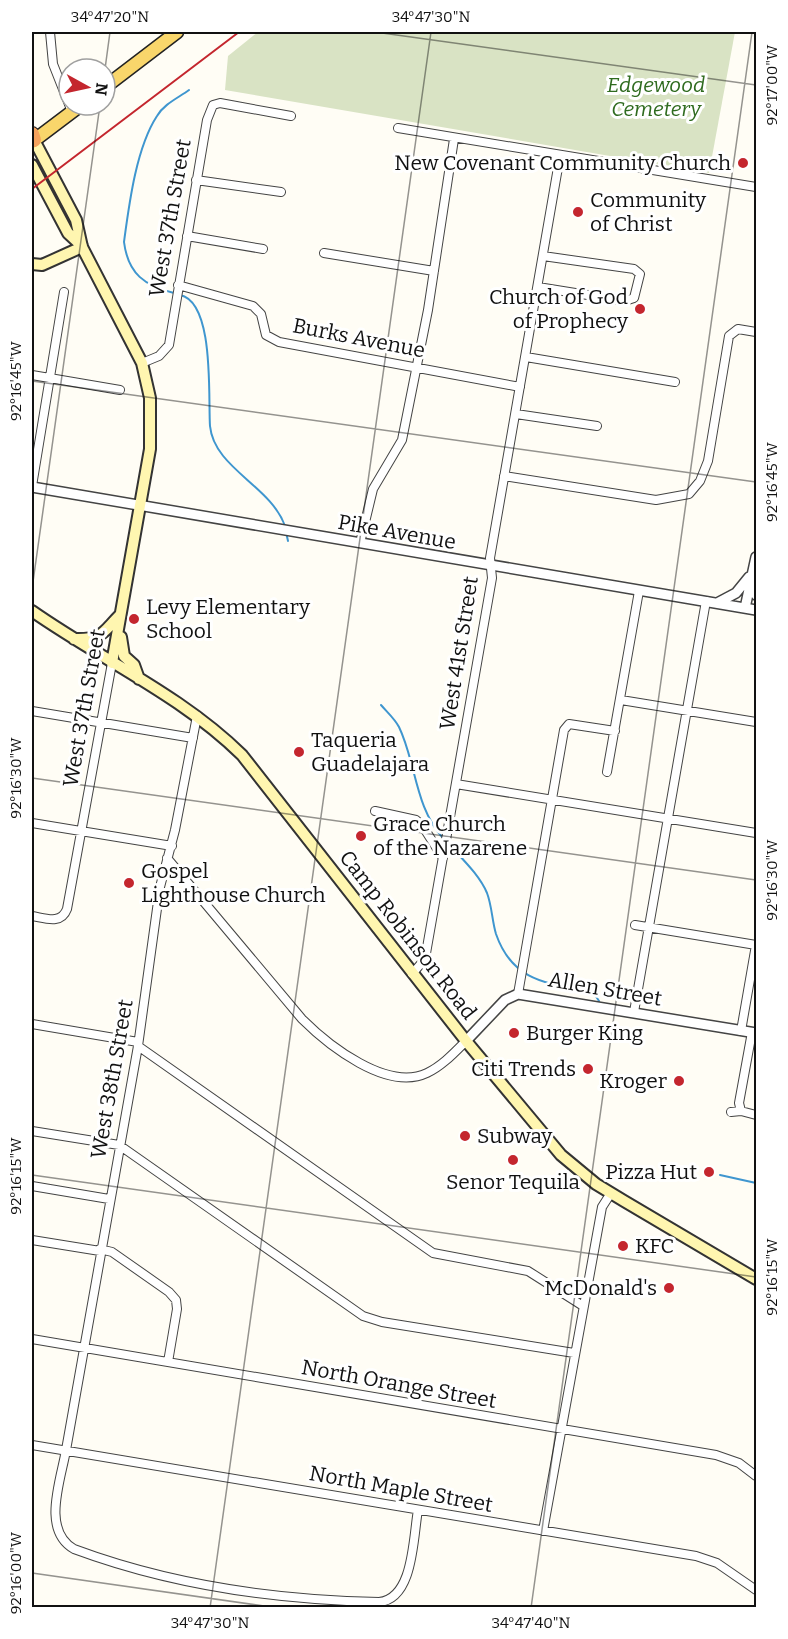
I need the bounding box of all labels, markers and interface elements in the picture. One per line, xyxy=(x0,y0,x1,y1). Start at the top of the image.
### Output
text: 34°47'20"N xyxy=(71,8,149,26)
text: 34°47'30"N xyxy=(392,8,470,26)
text: 92°17'00"W xyxy=(763,44,781,125)
north arrow xyxy=(57,57,117,117)
park label: Edgewood Cemetery xyxy=(607,72,705,122)
text: N xyxy=(91,82,112,96)
street label: West 37th Street xyxy=(143,137,197,299)
place label: New Covenant Community Church xyxy=(394,150,731,176)
marker: New Covenant Community Church xyxy=(736,156,750,170)
place label: Community of Christ xyxy=(590,187,707,237)
marker: Community of Christ xyxy=(571,205,585,219)
place label: Church of God of Prophecy xyxy=(489,284,629,334)
marker: Church of God of Prophecy xyxy=(633,302,647,316)
street label: Burks Avenue xyxy=(291,312,427,364)
text: 92°16'45"W xyxy=(7,340,25,421)
text: 92°16'45"W xyxy=(763,441,781,522)
street label: Pike Avenue xyxy=(336,509,458,555)
street label: West 41st Street xyxy=(434,574,484,732)
place label: Levy Elementary School xyxy=(146,594,311,644)
marker: Levy Elementary School xyxy=(127,612,141,626)
street label: West 37th Street xyxy=(57,627,111,789)
place label: Taqueria Guadelajara xyxy=(311,727,430,777)
text: 92°16'30"W xyxy=(7,737,25,819)
marker: Taqueria Guadelajara xyxy=(292,745,306,759)
place label: Grace Church of the Nazarene xyxy=(373,811,527,861)
marker: Grace Church of the Nazarene xyxy=(354,829,368,843)
text: 92°16'30"W xyxy=(763,839,781,921)
street label: Camp Robinson Road xyxy=(334,845,482,1025)
place label: Gospel Lighthouse Church xyxy=(141,858,326,908)
marker: Gospel Lighthouse Church xyxy=(122,876,136,890)
street label: Allen Street xyxy=(546,966,664,1012)
street label: West 38th Street xyxy=(85,997,139,1161)
place label: Burger King xyxy=(526,1020,644,1046)
marker: Burger King xyxy=(507,1026,521,1040)
place label: Citi Trends xyxy=(471,1056,576,1082)
marker: Citi Trends xyxy=(581,1062,595,1076)
place label: Kroger xyxy=(599,1068,667,1094)
marker: Kroger xyxy=(672,1074,686,1088)
place label: Subway xyxy=(477,1123,553,1149)
marker: Subway xyxy=(458,1129,472,1143)
text: 92°16'15"W xyxy=(7,1137,25,1215)
marker: Senor Tequila xyxy=(506,1153,520,1167)
place label: Pizza Hut xyxy=(605,1159,697,1185)
marker: Pizza Hut xyxy=(702,1165,716,1179)
place label: Senor Tequila xyxy=(446,1169,581,1195)
place label: KFC xyxy=(635,1233,674,1259)
text: 92°16'15"W xyxy=(763,1238,781,1316)
marker: KFC xyxy=(616,1239,630,1253)
place label: McDonald's xyxy=(544,1275,657,1301)
marker: McDonald's xyxy=(662,1281,676,1295)
street label: North Orange Street xyxy=(300,1354,499,1414)
street label: North Maple Street xyxy=(307,1460,495,1518)
text: 92°16'00"W xyxy=(7,1531,25,1614)
text: 34°47'30"N xyxy=(171,1614,249,1632)
text: 34°47'40"N xyxy=(492,1614,571,1632)

